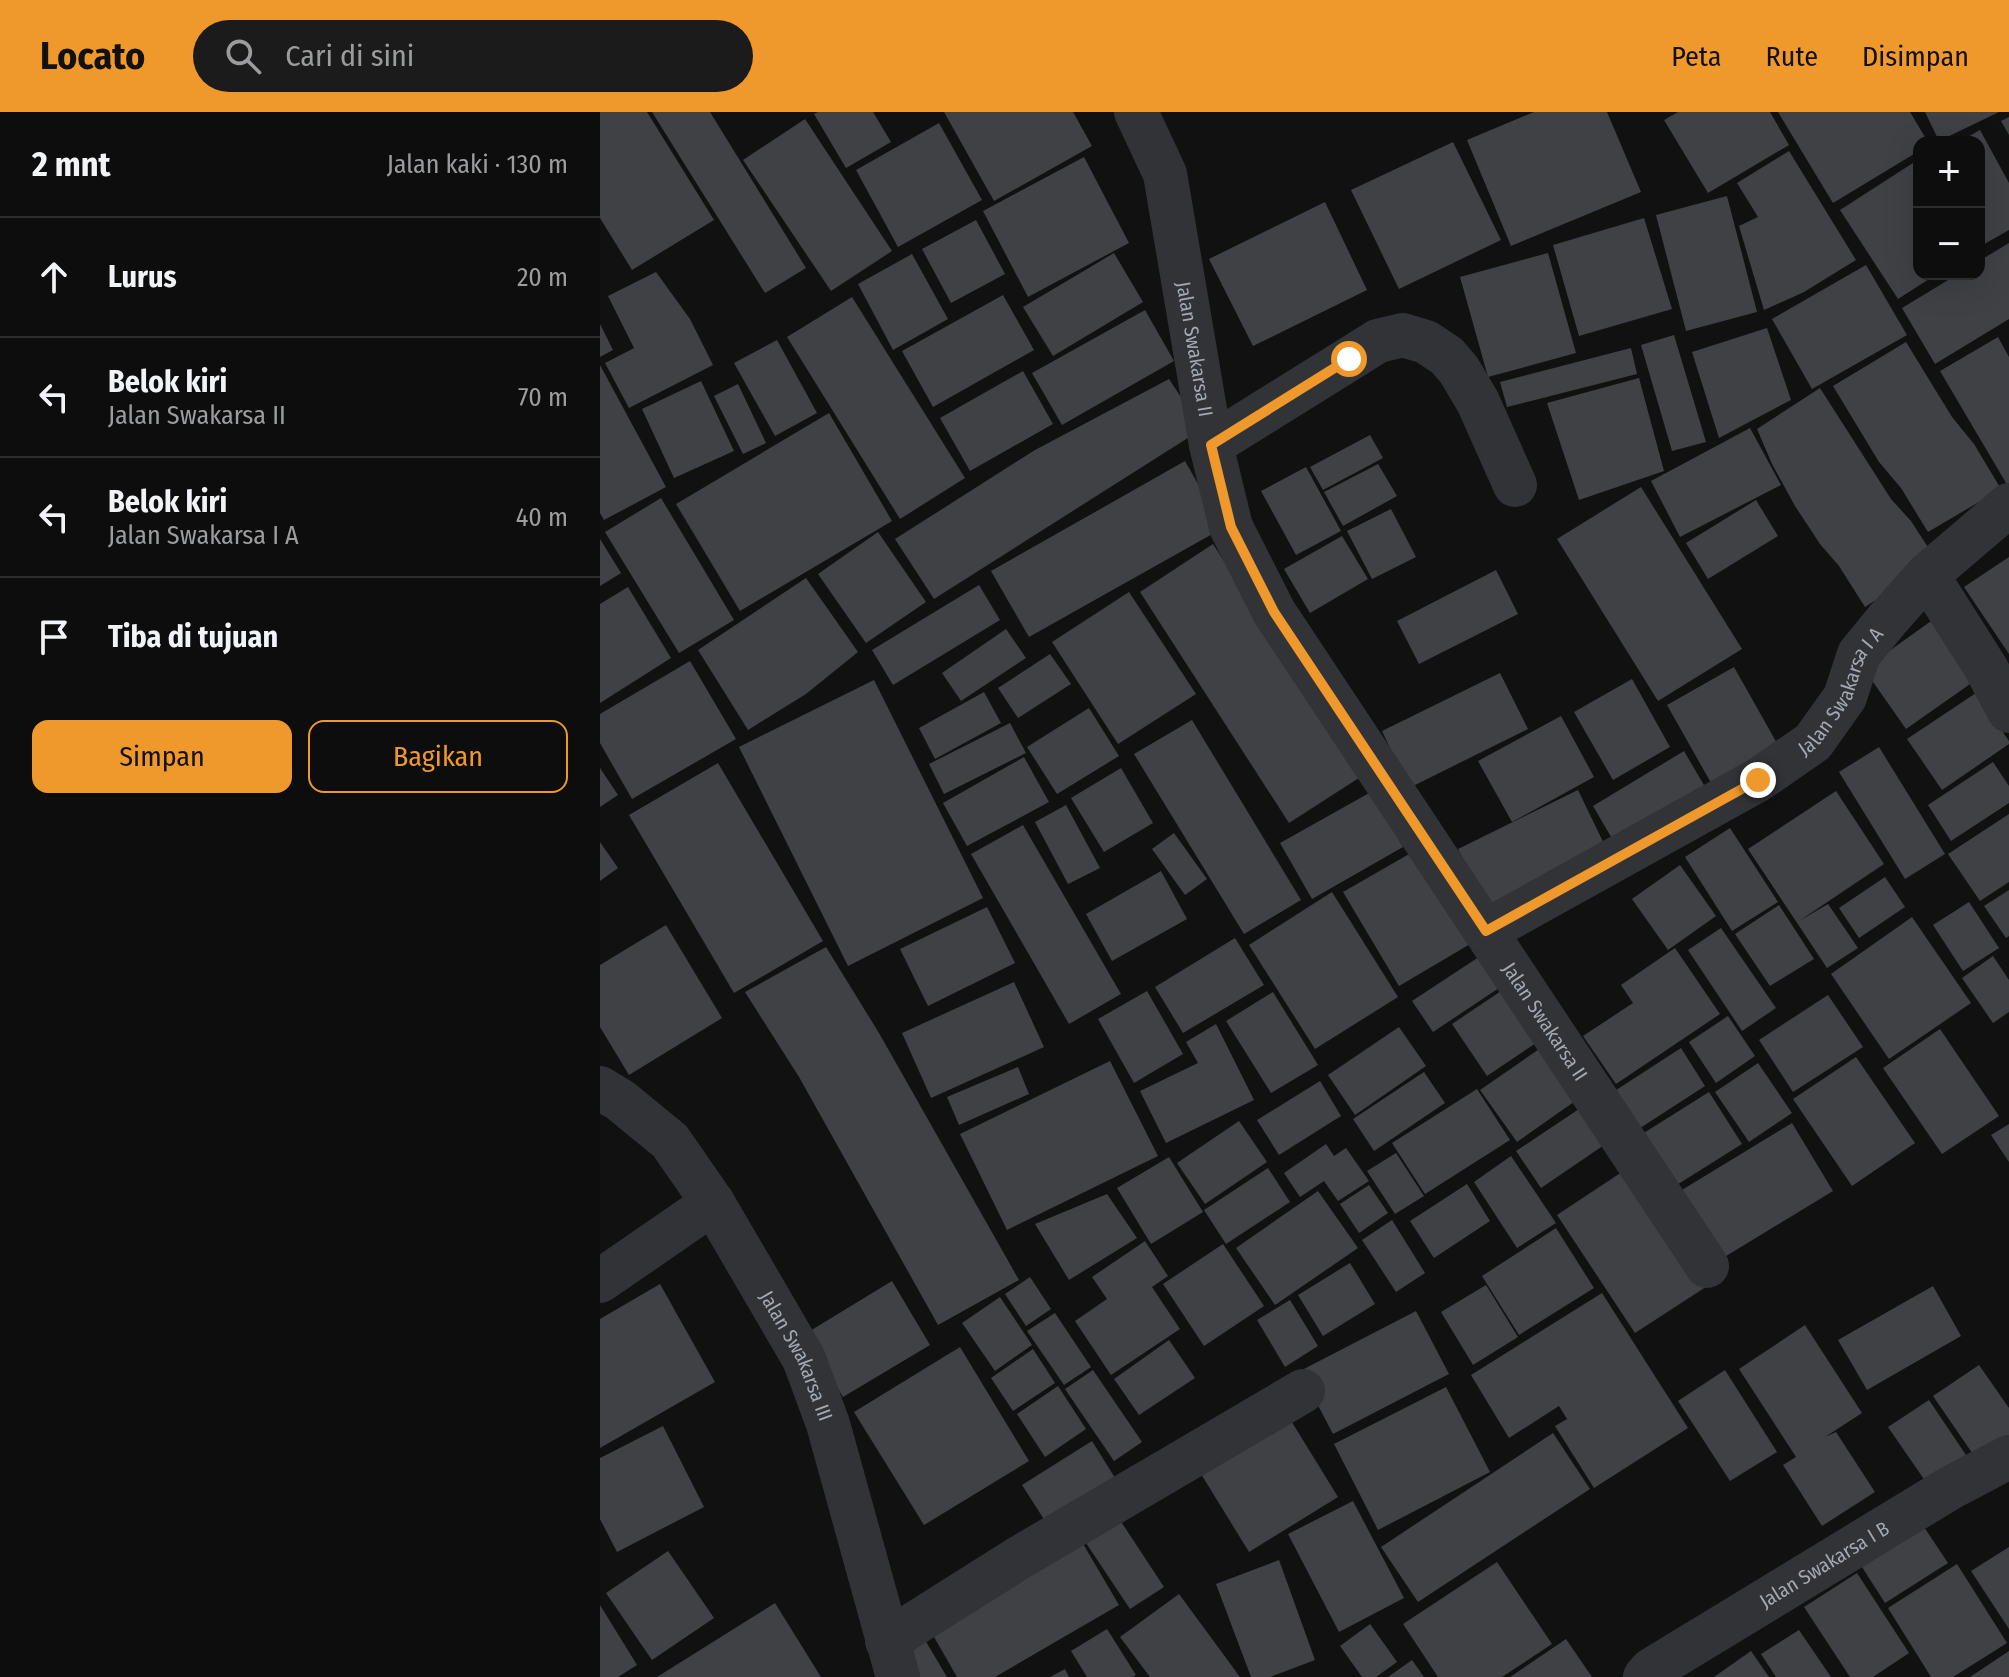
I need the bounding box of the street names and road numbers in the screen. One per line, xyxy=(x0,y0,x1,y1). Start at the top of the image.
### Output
street label: Jalan Swakarsa II xyxy=(1171,280,1218,419)
street label: Jalan Swakarsa I A xyxy=(1794,622,1888,761)
street label: Jalan Swakarsa II xyxy=(1497,958,1593,1085)
street label: Jalan Swakarsa III xyxy=(755,1286,838,1424)
street label: Jalan Swakarsa I B xyxy=(1755,1516,1893,1613)

